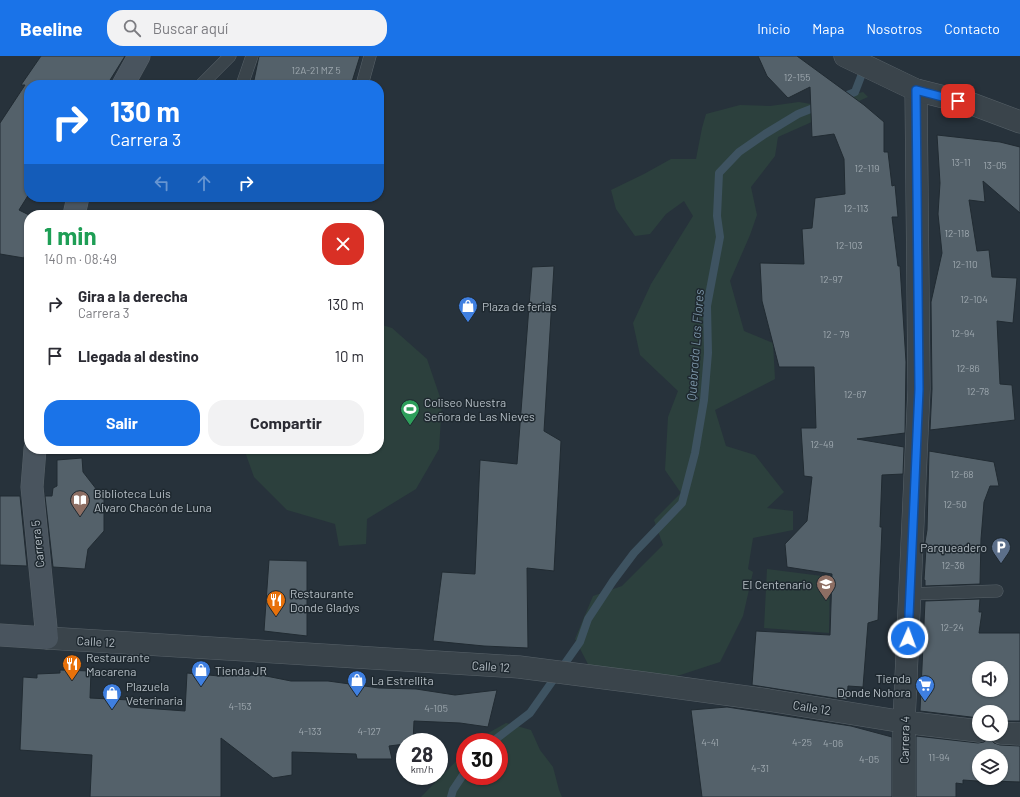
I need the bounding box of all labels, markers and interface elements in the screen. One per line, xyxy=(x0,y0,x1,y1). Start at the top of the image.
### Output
search box xyxy=(107,10,387,46)
text: Beeline xyxy=(20,17,83,40)
icon: search xyxy=(121,17,143,39)
text: Buscar aquí xyxy=(153,19,228,37)
text: Inicio xyxy=(757,20,790,37)
text: Mapa xyxy=(812,20,844,37)
text: Nosotros xyxy=(866,20,922,37)
text: Contacto xyxy=(944,20,1000,37)
house number: 12A-21 MZ 5 xyxy=(291,64,341,76)
house number: 12-155 xyxy=(784,71,810,83)
pin xyxy=(941,84,975,118)
icon: arrive xyxy=(947,90,969,112)
text: 130 m xyxy=(110,94,180,128)
icon: right xyxy=(44,96,96,148)
text: Carrera 3 xyxy=(110,128,181,150)
house number: 13-11 xyxy=(951,156,971,168)
house number: 13-05 xyxy=(983,159,1007,171)
house number: 12-119 xyxy=(854,162,880,174)
icon: left xyxy=(151,172,173,194)
icon: ahead xyxy=(193,172,215,194)
icon: right xyxy=(235,172,257,194)
house number: 12-113 xyxy=(844,202,868,214)
text: 1 min xyxy=(44,221,97,250)
button: close xyxy=(322,223,364,265)
house number: 12-118 xyxy=(944,227,970,239)
house number: 12-103 xyxy=(835,239,863,251)
text: 140 m · 08:49 xyxy=(44,251,117,267)
house number: 12-110 xyxy=(952,258,978,270)
house number: 12-97 xyxy=(820,273,843,285)
text: Gira a la derecha xyxy=(78,287,188,305)
water label: Quebrada Las Flores xyxy=(683,289,707,401)
icon: right xyxy=(44,293,66,315)
house number: 12-104 xyxy=(960,293,988,305)
text: 130 m xyxy=(327,295,364,313)
shop icon: Plaza de ferias xyxy=(457,295,479,323)
place label: Plaza de ferias xyxy=(482,299,557,313)
text: Carrera 3 xyxy=(78,305,129,321)
house number: 12-94 xyxy=(951,327,975,339)
house number: 12 - 79 xyxy=(823,328,849,340)
icon: arrive xyxy=(44,345,66,367)
text: Llegada al destino xyxy=(78,347,199,365)
text: 10 m xyxy=(335,347,364,365)
house number: 12-86 xyxy=(956,362,980,374)
house number: 12-78 xyxy=(967,385,989,397)
house number: 12-67 xyxy=(844,388,867,400)
place label: Coliseo Nuestra Señora de Las Nieves xyxy=(424,395,535,423)
sports icon: Coliseo Nuestra Señora de Las Nieves xyxy=(399,398,421,426)
button: Salir xyxy=(44,400,200,446)
button: Compartir xyxy=(208,400,364,446)
house number: 12-49 xyxy=(810,438,834,450)
house number: 12-68 xyxy=(950,468,974,480)
place label: Biblioteca Luis Alvaro Chacón de Luna xyxy=(94,486,212,514)
library icon: Biblioteca Luis Alvaro Chacón de Luna xyxy=(69,489,91,517)
house number: 12-50 xyxy=(943,498,967,510)
street label: Carrera 5 xyxy=(28,520,46,568)
parking icon: Parqueadero xyxy=(990,536,1012,564)
place label: Parqueadero xyxy=(920,540,987,554)
house number: 12-36 xyxy=(941,559,965,571)
school or university icon: El Centenario xyxy=(815,573,837,601)
place label: El Centenario xyxy=(742,577,812,591)
place label: Restaurante Donde Gladys xyxy=(290,586,360,614)
restaurant icon: Restaurante Donde Gladys xyxy=(265,589,287,617)
position arrow xyxy=(887,617,929,659)
house number: 12-24 xyxy=(940,621,964,633)
street label: Calle 12 xyxy=(77,633,115,649)
place label: Restaurante Macarena xyxy=(86,650,150,678)
restaurant icon: Restaurante Macarena xyxy=(61,653,83,681)
street label: Calle 12 xyxy=(471,658,511,674)
shop icon: Tienda JR xyxy=(190,659,212,687)
map controls xyxy=(972,661,1008,785)
button: sound xyxy=(972,661,1008,697)
place label: Tienda JR xyxy=(215,663,267,677)
shop icon: La Estrellita xyxy=(346,669,368,697)
place label: Tienda Donde Nohora xyxy=(837,671,911,699)
place label: La Estrellita xyxy=(371,673,434,687)
supermarket icon: Tienda Donde Nohora xyxy=(914,674,936,702)
place label: Plazuela Veterinaria xyxy=(126,679,183,707)
shop icon: Plazuela Veterinaria xyxy=(101,682,123,710)
street label: Calle 12 xyxy=(792,697,832,717)
house number: 4-153 xyxy=(228,700,252,712)
house number: 4-105 xyxy=(424,702,448,714)
button: search xyxy=(972,705,1008,741)
street label: Carrera 4 xyxy=(897,716,911,764)
house number: 4-133 xyxy=(298,725,322,737)
house number: 4-127 xyxy=(357,725,381,737)
speed limit sign: 30 xyxy=(456,733,508,785)
house number: 4-41 xyxy=(701,736,719,748)
house number: 4-25 xyxy=(792,736,812,748)
house number: 4-06 xyxy=(823,737,843,749)
text: 28 xyxy=(411,742,433,766)
button: layers xyxy=(972,749,1008,785)
house number: 11-94 xyxy=(928,751,950,763)
house number: 4-05 xyxy=(859,753,879,765)
house number: 4-31 xyxy=(751,762,769,774)
text: km/h xyxy=(411,763,433,775)

